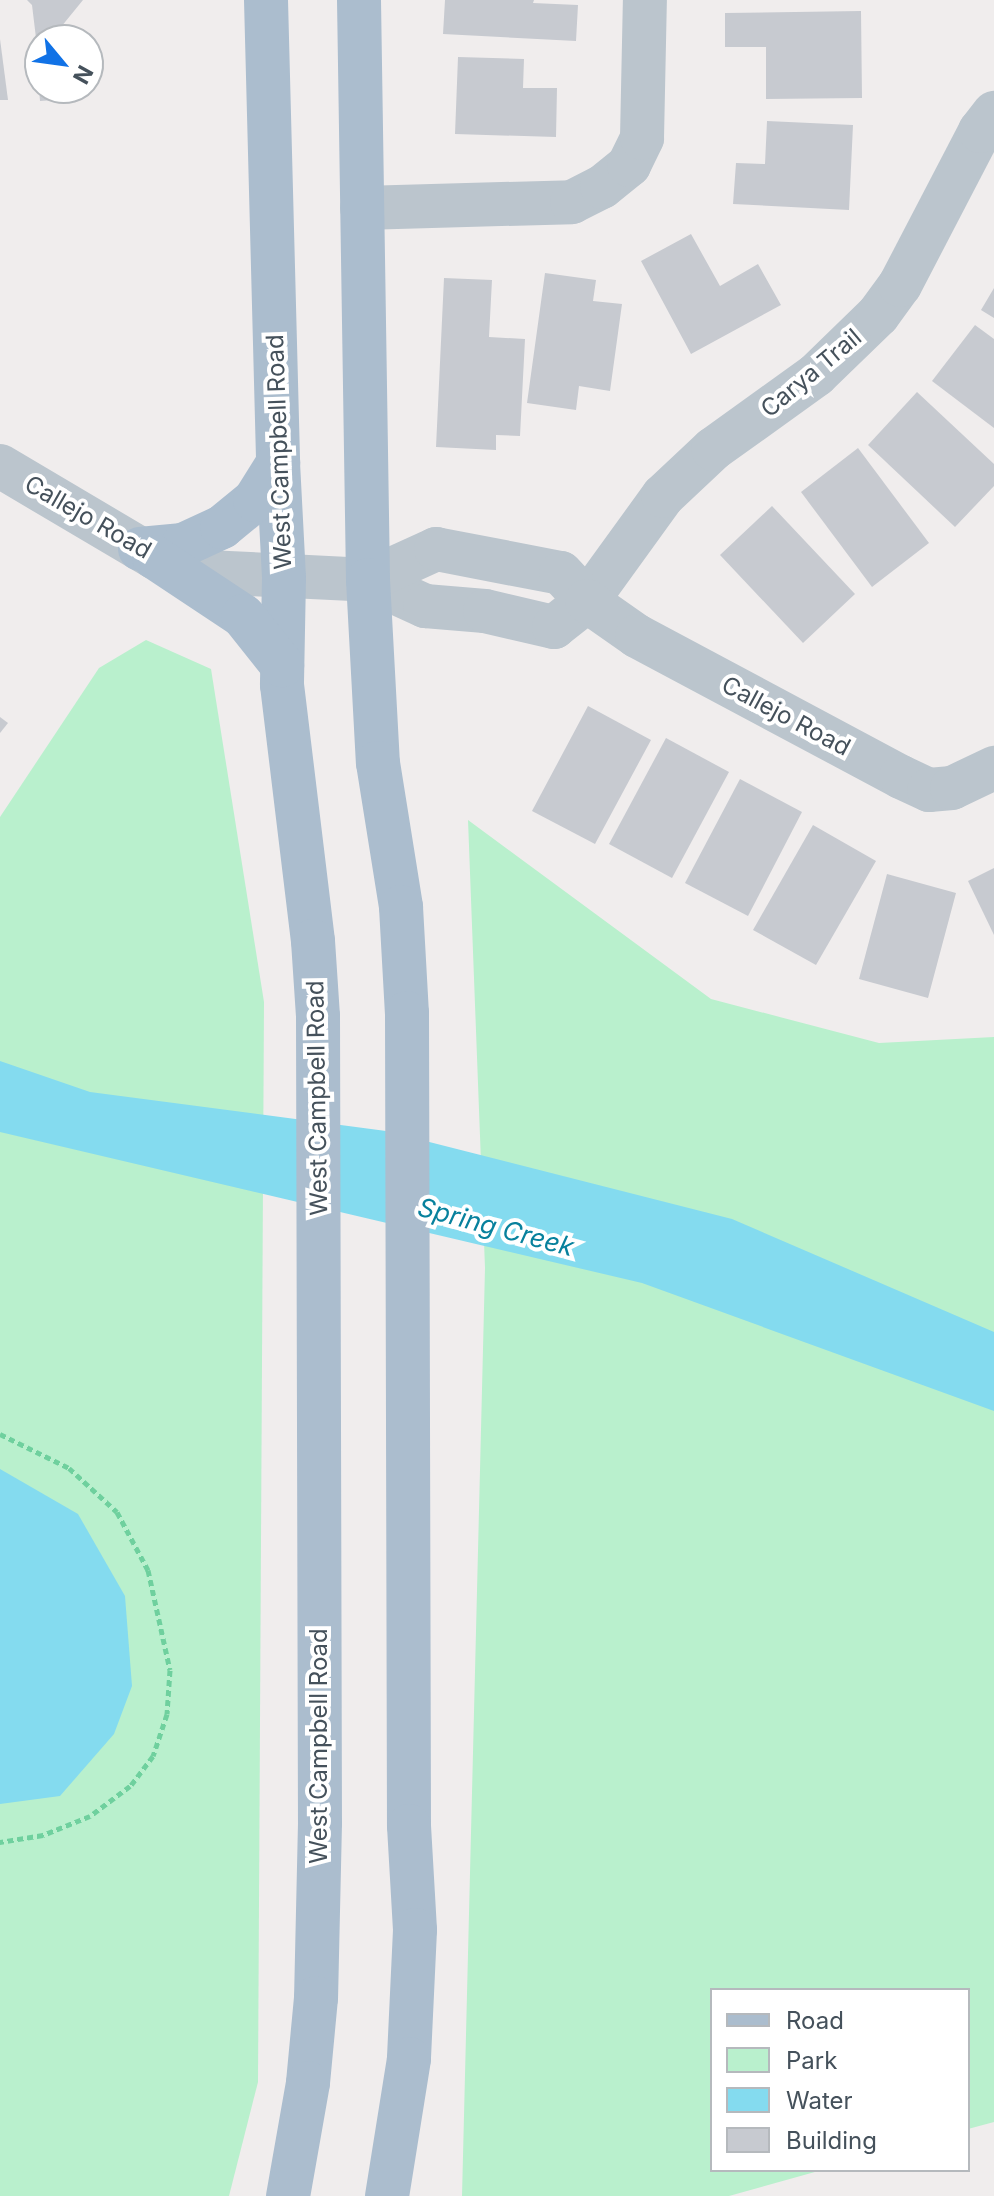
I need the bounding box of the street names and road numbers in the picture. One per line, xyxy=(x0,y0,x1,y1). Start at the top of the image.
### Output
street label: Carya Trail xyxy=(755,323,867,423)
street label: West Campbell Road xyxy=(261,334,297,570)
street label: Callejo Road xyxy=(20,469,156,565)
street label: Callejo Road xyxy=(717,670,855,762)
street label: West Campbell Road xyxy=(301,980,333,1216)
street label: West Campbell Road xyxy=(305,1628,333,1864)

